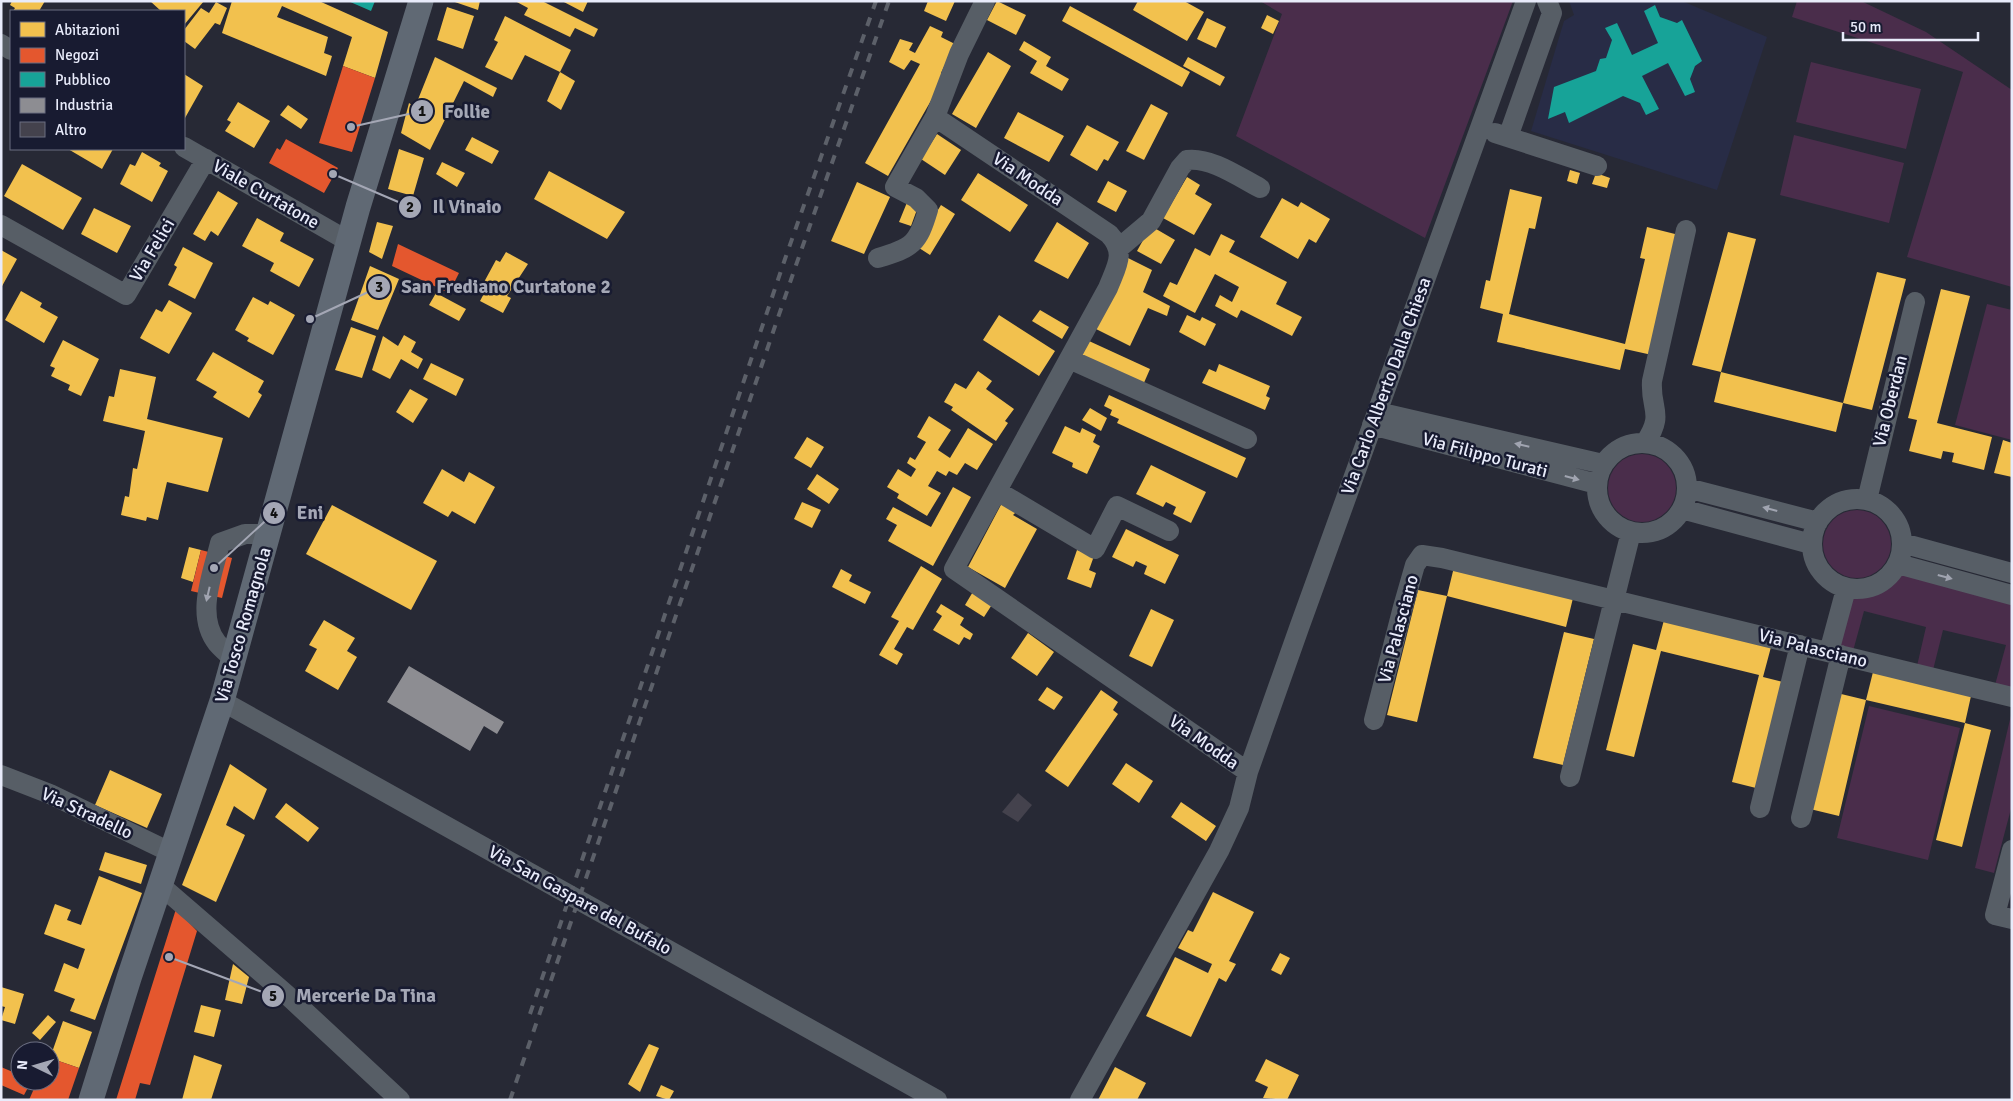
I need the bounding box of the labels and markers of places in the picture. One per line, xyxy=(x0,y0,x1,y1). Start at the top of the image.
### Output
callout: Follie xyxy=(409,94,500,128)
callout: Il Vinaio xyxy=(398,190,512,224)
callout: San Frediano Curtatone 2 xyxy=(366,270,621,304)
callout: Eni xyxy=(262,496,334,530)
callout: Mercerie Da Tina xyxy=(261,979,445,1013)

